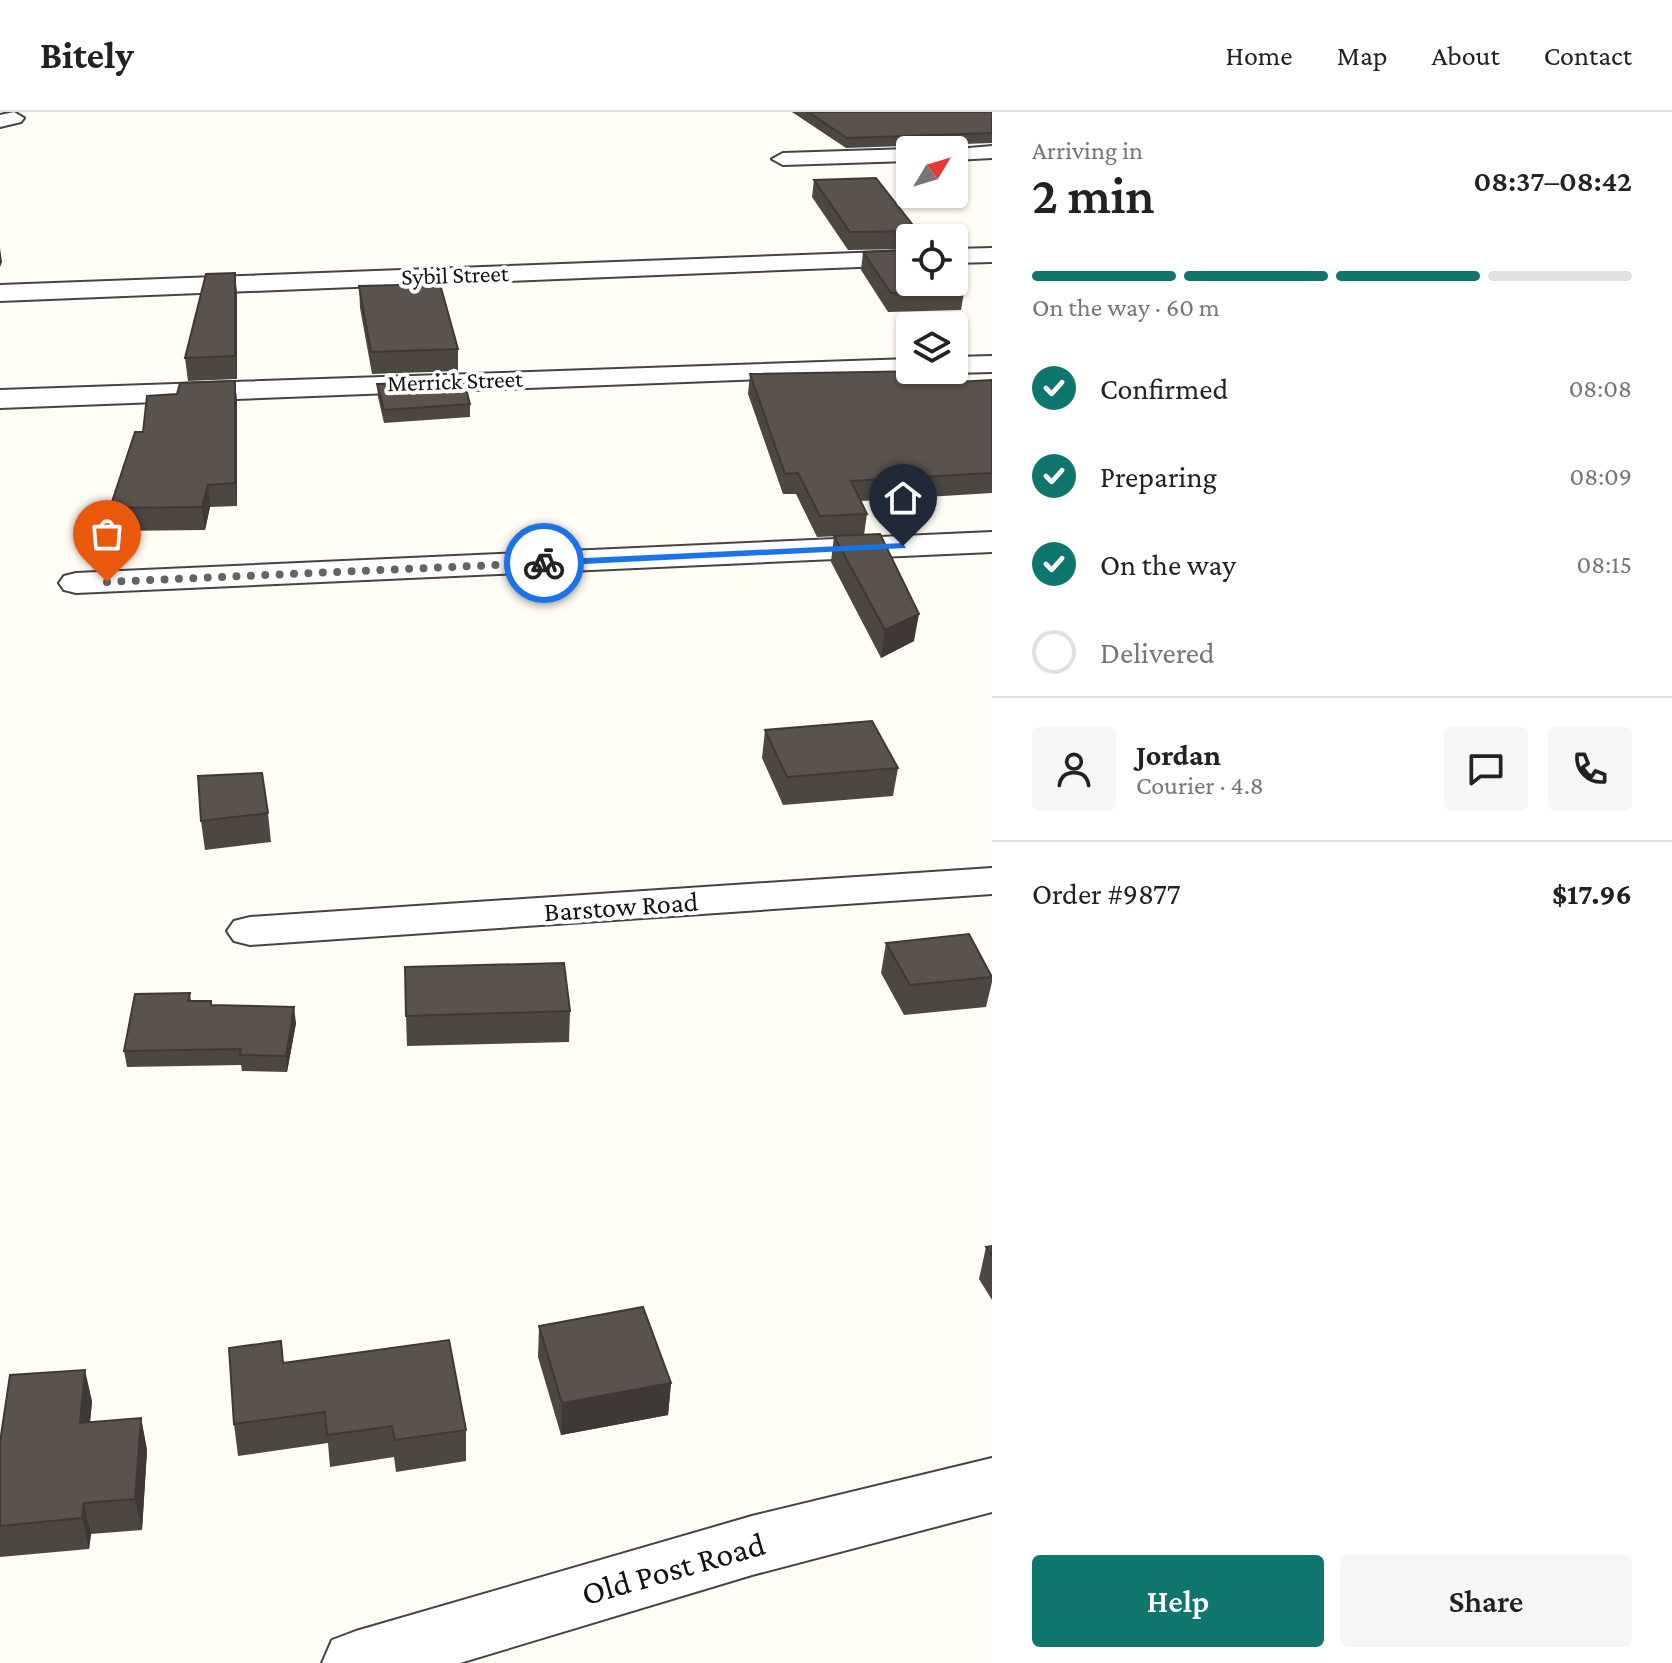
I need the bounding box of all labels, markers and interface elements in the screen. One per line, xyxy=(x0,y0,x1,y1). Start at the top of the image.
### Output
text: Bitely xyxy=(40,34,134,76)
text: Home xyxy=(1226,40,1293,71)
text: Map xyxy=(1337,40,1388,71)
text: About xyxy=(1432,40,1500,71)
text: Contact xyxy=(1544,40,1632,71)
north arrow xyxy=(896,136,968,208)
map controls xyxy=(896,136,968,384)
text: Arriving in xyxy=(1032,136,1143,165)
text: 08:37–08:42 xyxy=(1474,164,1632,197)
text: 2 min xyxy=(1032,166,1155,224)
button: locate xyxy=(896,224,968,296)
street label: Sybil Street xyxy=(401,259,510,290)
text: On the way · 60 m xyxy=(1032,293,1220,322)
button: layers xyxy=(896,312,968,384)
street label: Merrick Street xyxy=(387,365,524,396)
icon: check xyxy=(1032,366,1076,410)
text: Confirmed xyxy=(1100,372,1228,405)
text: 08:08 xyxy=(1569,374,1632,403)
icon: check xyxy=(1032,454,1076,498)
text: Preparing xyxy=(1100,460,1217,493)
text: 08:09 xyxy=(1569,462,1632,491)
pin xyxy=(869,464,937,546)
icon: home xyxy=(881,476,925,520)
pin xyxy=(73,500,141,582)
icon: bag xyxy=(85,512,129,556)
courier xyxy=(504,523,584,603)
icon: bike xyxy=(522,541,566,585)
icon: check xyxy=(1032,542,1076,586)
text: On the way xyxy=(1100,548,1236,581)
text: 08:15 xyxy=(1576,550,1632,579)
text: Delivered xyxy=(1100,636,1215,669)
button: person xyxy=(1032,727,1116,811)
button: chat xyxy=(1444,727,1528,811)
button: phone xyxy=(1548,727,1632,811)
text: Jordan xyxy=(1136,738,1221,771)
text: Courier · 4.8 xyxy=(1136,771,1264,800)
text: Order #9877 xyxy=(1032,877,1181,910)
text: $17.96 xyxy=(1552,877,1632,910)
street label: Barstow Road xyxy=(543,886,699,927)
street label: Old Post Road xyxy=(577,1525,769,1612)
button: Help xyxy=(1032,1555,1324,1647)
button: Share xyxy=(1340,1555,1632,1647)

